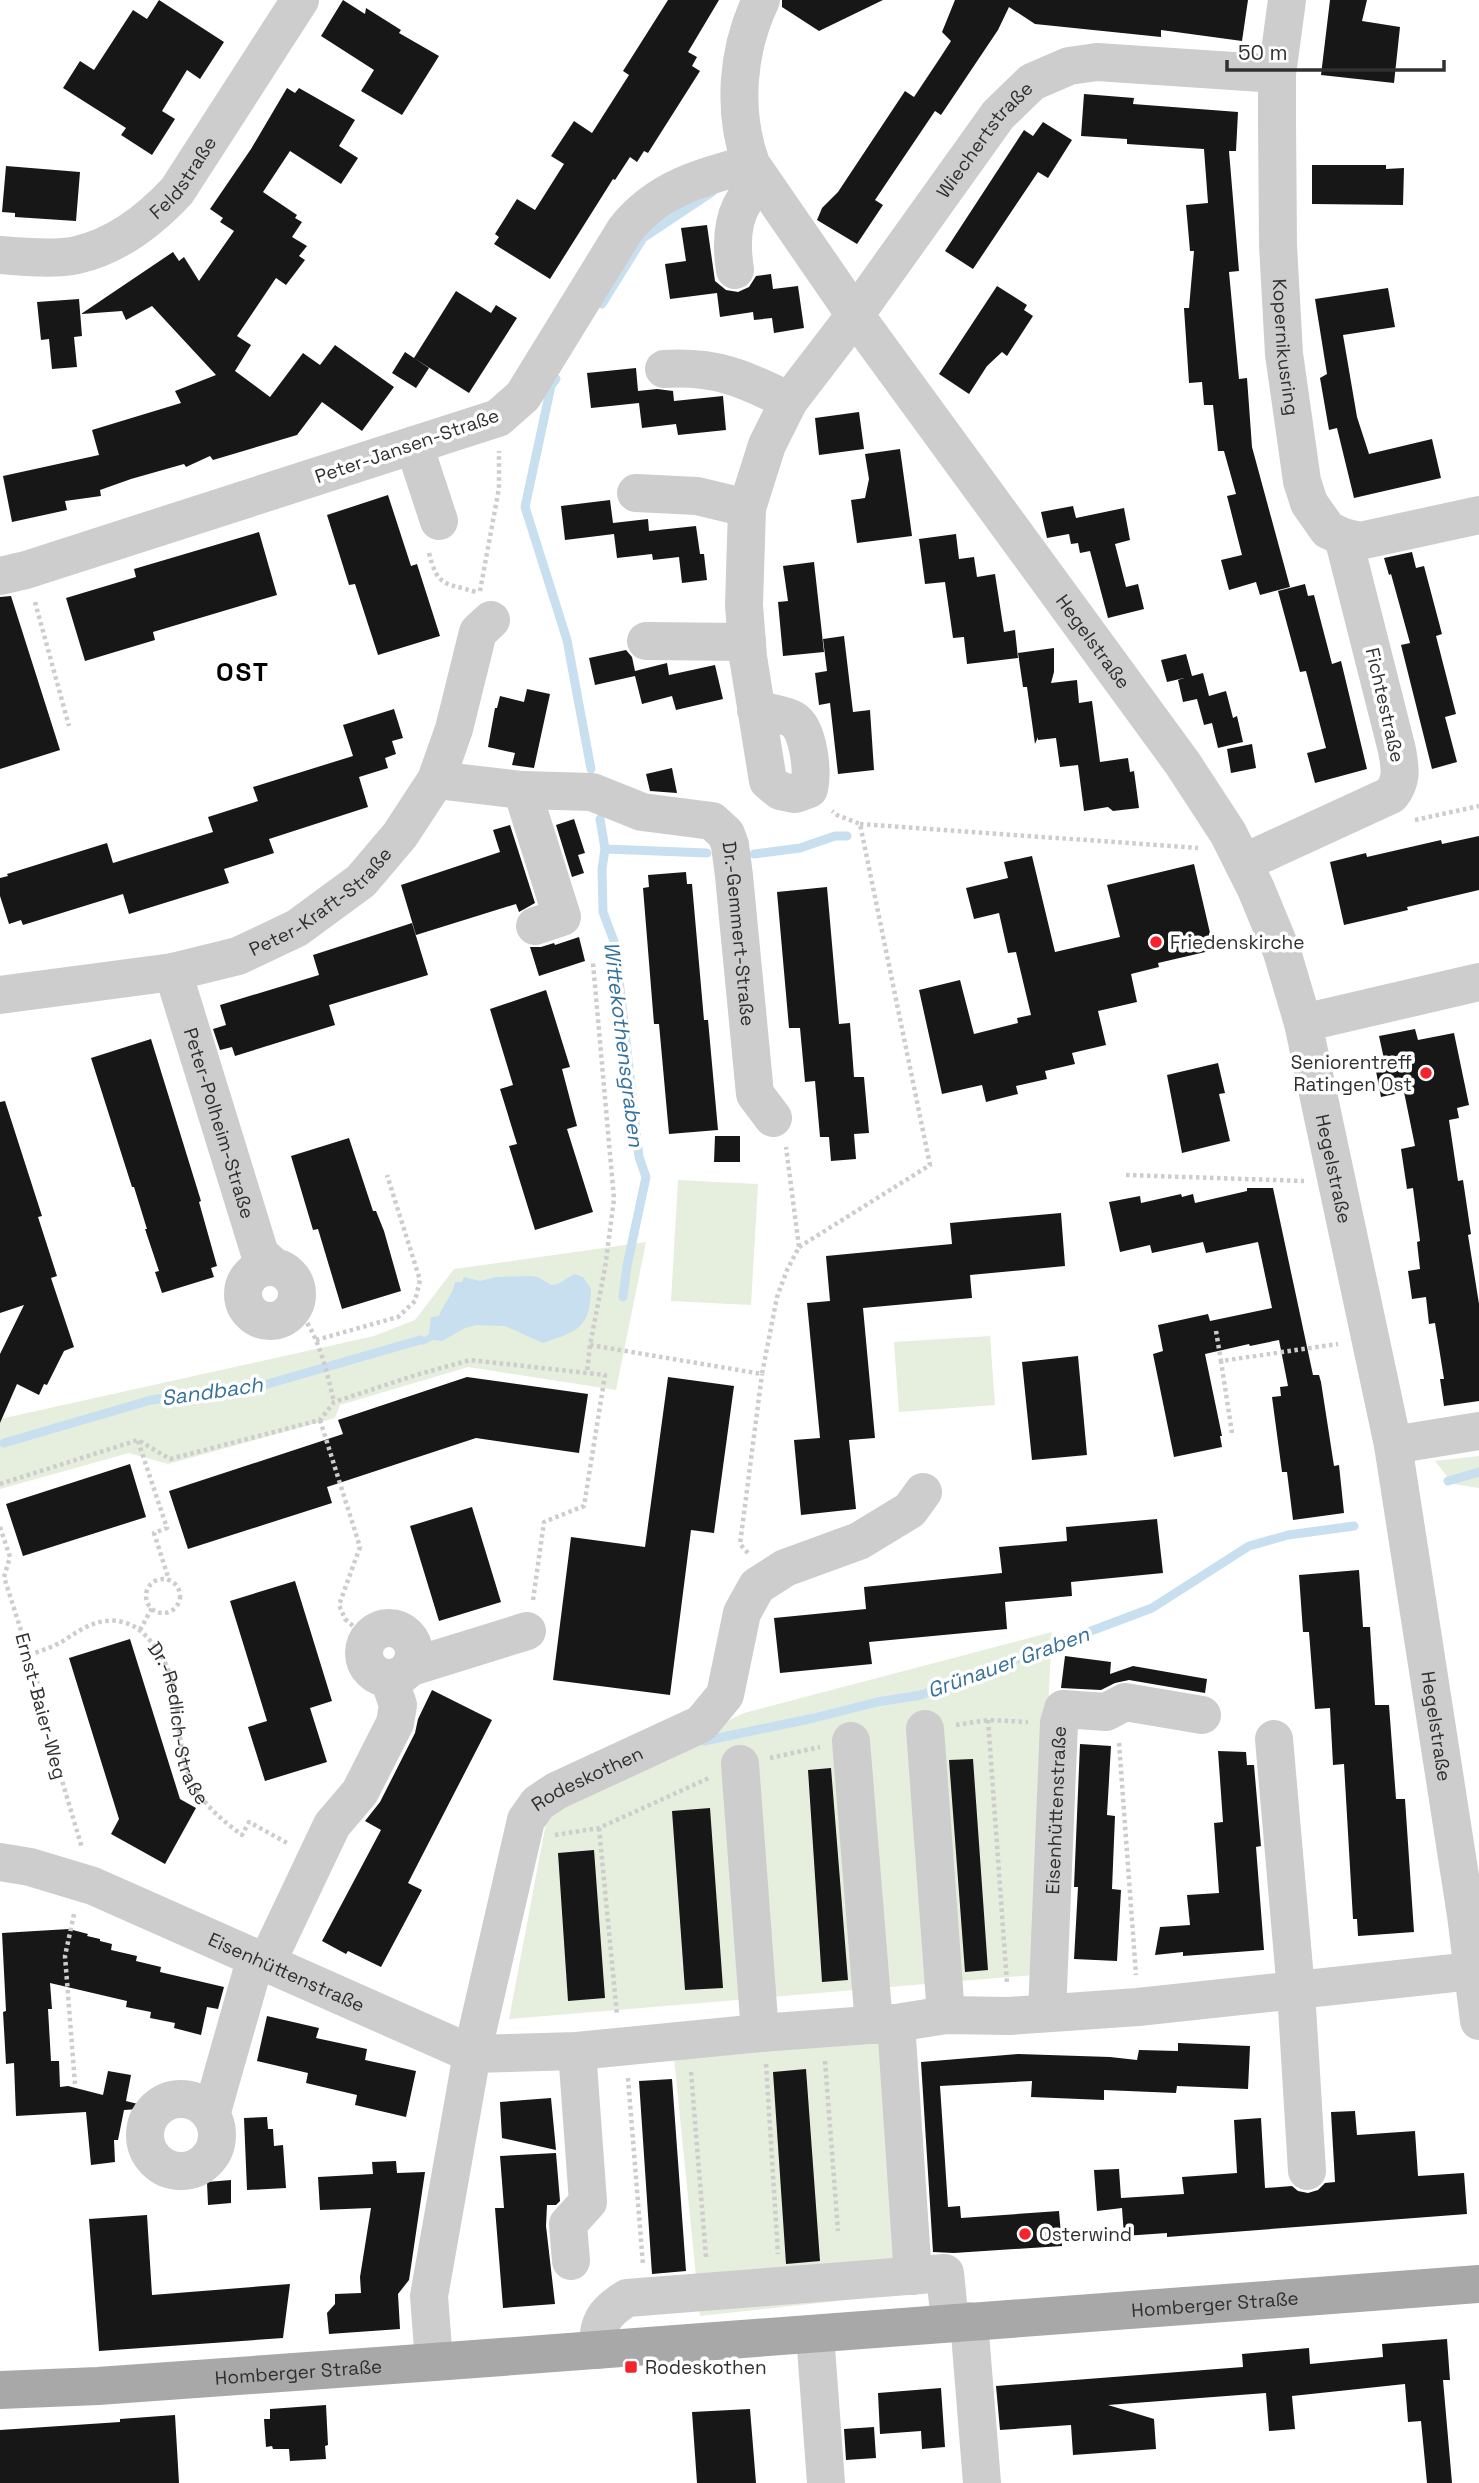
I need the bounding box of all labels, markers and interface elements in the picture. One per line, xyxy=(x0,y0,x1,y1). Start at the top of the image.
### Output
scale bar xyxy=(1227,28,1444,72)
text: 50 m xyxy=(1238,39,1288,66)
street label: Wiechertstraße xyxy=(930,76,1038,203)
street label: Feldstraße xyxy=(144,131,222,224)
street label: Kopernikusring xyxy=(1267,278,1305,417)
street label: Peter-Jansen-Straße xyxy=(312,403,502,489)
street label: Hegelstraße xyxy=(1050,589,1136,694)
street label: Fichtestraße xyxy=(1360,645,1410,765)
district label: OST xyxy=(216,655,270,689)
street label: Dr.-Gemmert-Straße xyxy=(717,840,761,1027)
street label: Peter-Kraft-Straße xyxy=(245,842,397,962)
place label: Friedenskirche xyxy=(1170,930,1304,955)
marker: Friedenskirche xyxy=(1148,934,1164,950)
water label: Wittekothensgraben xyxy=(598,940,650,1149)
street label: Peter-Polheim-Straße xyxy=(178,1024,261,1222)
place label: Seniorentreff Ratingen Ost xyxy=(1291,1050,1412,1097)
marker: Seniorentreff Ratingen Ost xyxy=(1418,1065,1434,1081)
street label: Hegelstraße xyxy=(1310,1112,1358,1226)
water label: Sandbach xyxy=(160,1370,266,1411)
water label: Grünauer Graben xyxy=(923,1620,1094,1704)
street label: Ernst-Baier-Weg xyxy=(9,1630,73,1782)
street label: Dr.-Redlich-Straße xyxy=(143,1636,215,1810)
street label: Hegelstraße xyxy=(1416,1669,1458,1783)
street label: Eisenhüttenstraße xyxy=(1039,1725,1071,1895)
street label: Rodeskothen xyxy=(526,1740,647,1817)
street label: Eisenhüttenstraße xyxy=(204,1926,369,2017)
place label: Osterwind xyxy=(1039,2222,1132,2247)
marker: Osterwind xyxy=(1017,2226,1033,2242)
street label: Homberger Straße xyxy=(1130,2285,1299,2322)
street label: Homberger Straße xyxy=(214,2353,383,2390)
place label: Rodeskothen xyxy=(645,2355,767,2380)
marker: Rodeskothen xyxy=(623,2359,639,2375)

